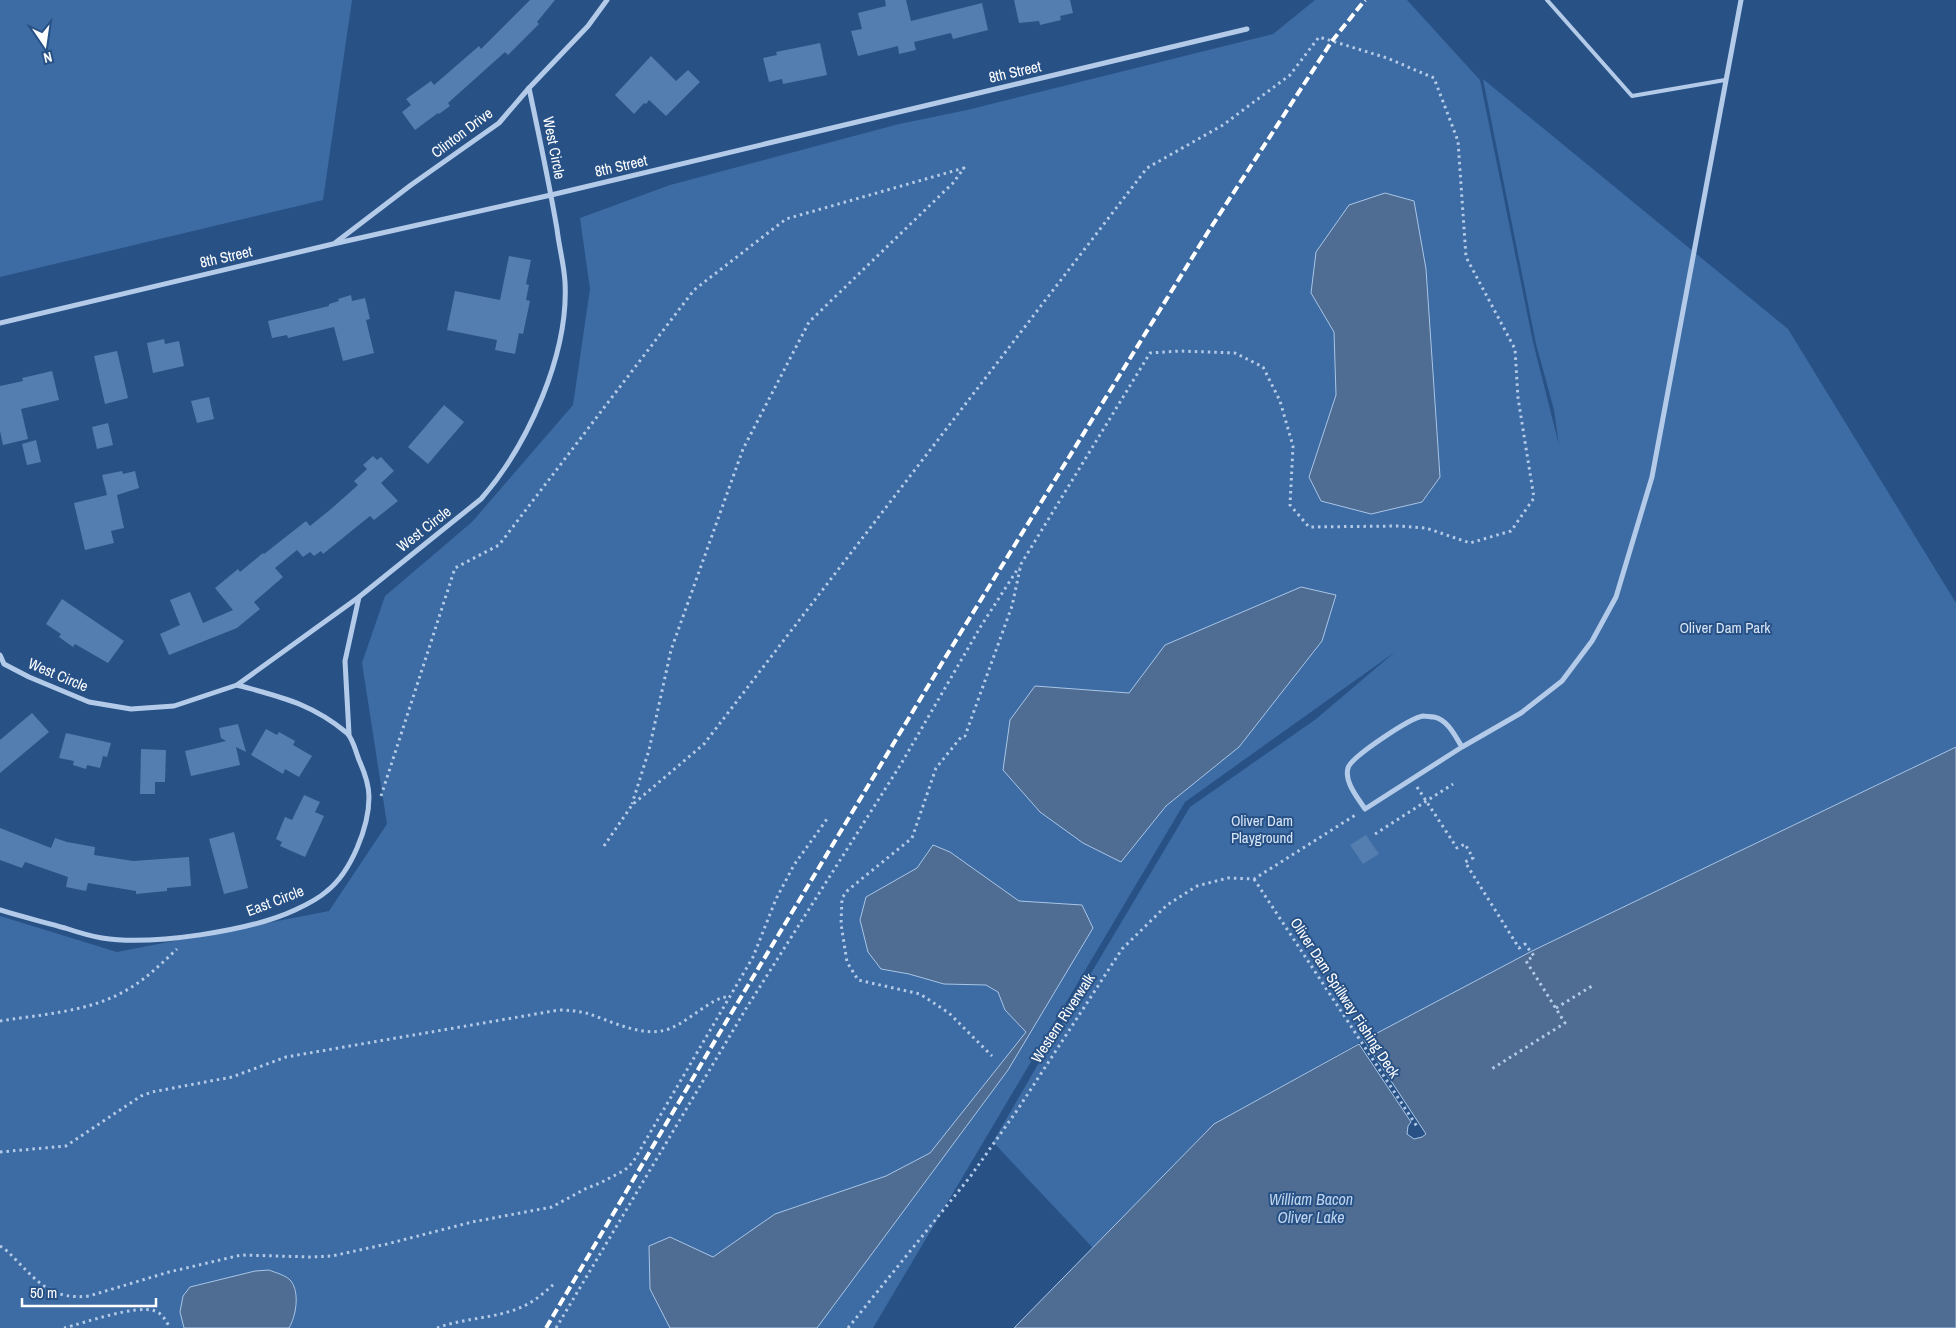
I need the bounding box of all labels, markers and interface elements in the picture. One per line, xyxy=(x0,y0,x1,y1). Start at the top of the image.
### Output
north arrow xyxy=(20,20,70,70)
text: N xyxy=(42,48,54,67)
street label: 8th Street xyxy=(987,55,1044,88)
street label: Clinton Drive xyxy=(427,103,497,163)
street label: West Circle xyxy=(538,115,571,181)
street label: 8th Street xyxy=(593,149,650,182)
street label: 8th Street xyxy=(198,240,255,273)
street label: West Circle xyxy=(392,501,455,556)
park label: Oliver Dam Park xyxy=(1680,617,1771,638)
street label: West Circle xyxy=(25,652,92,697)
park label: Oliver Dam Playground xyxy=(1231,810,1293,848)
street label: East Circle xyxy=(243,880,307,921)
street label: Oliver Dam Spillway Fishing Deck xyxy=(1286,913,1406,1083)
street label: Western Riverwalk xyxy=(1026,968,1100,1067)
water label: William Bacon Oliver Lake xyxy=(1269,1188,1353,1228)
scale bar xyxy=(22,1276,156,1308)
text: 50 m xyxy=(30,1282,57,1303)

